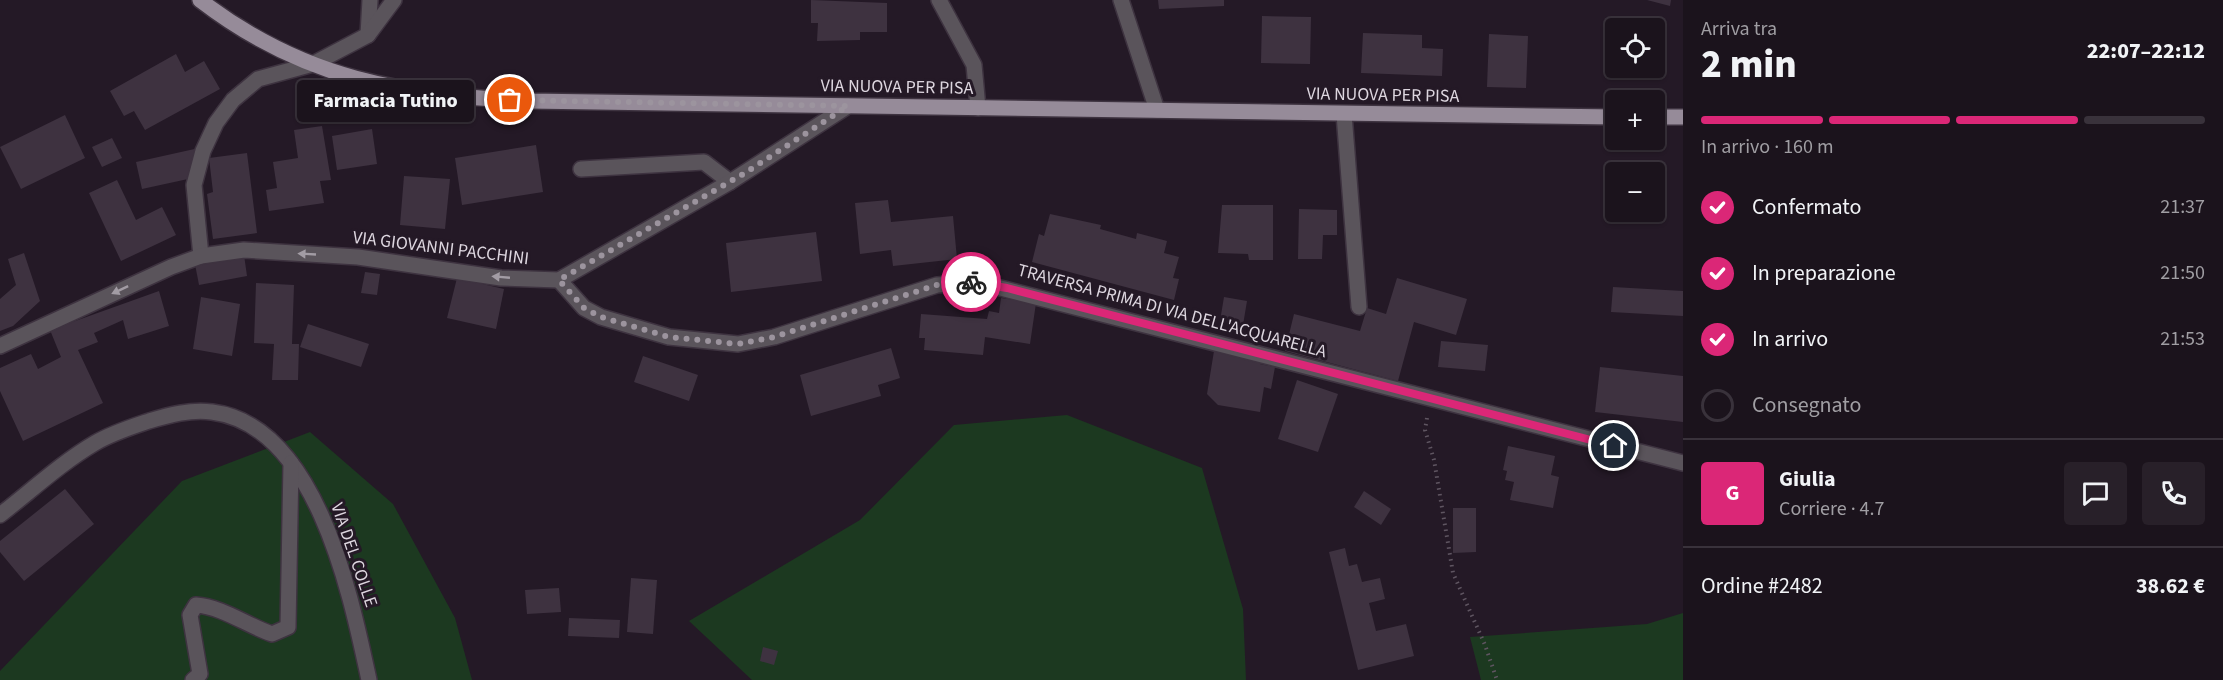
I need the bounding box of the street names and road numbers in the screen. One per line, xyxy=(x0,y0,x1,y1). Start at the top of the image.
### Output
street label: VIA NUOVA PER PISA xyxy=(820,73,974,101)
street label: VIA NUOVA PER PISA xyxy=(1306,81,1460,109)
street label: VIA GIOVANNI PACCHINI xyxy=(352,225,530,271)
street label: TRAVERSA PRIMA DI VIA DELL'ACQUARELLA xyxy=(1015,258,1329,364)
street label: VIA DEL COLLE xyxy=(324,499,384,611)

